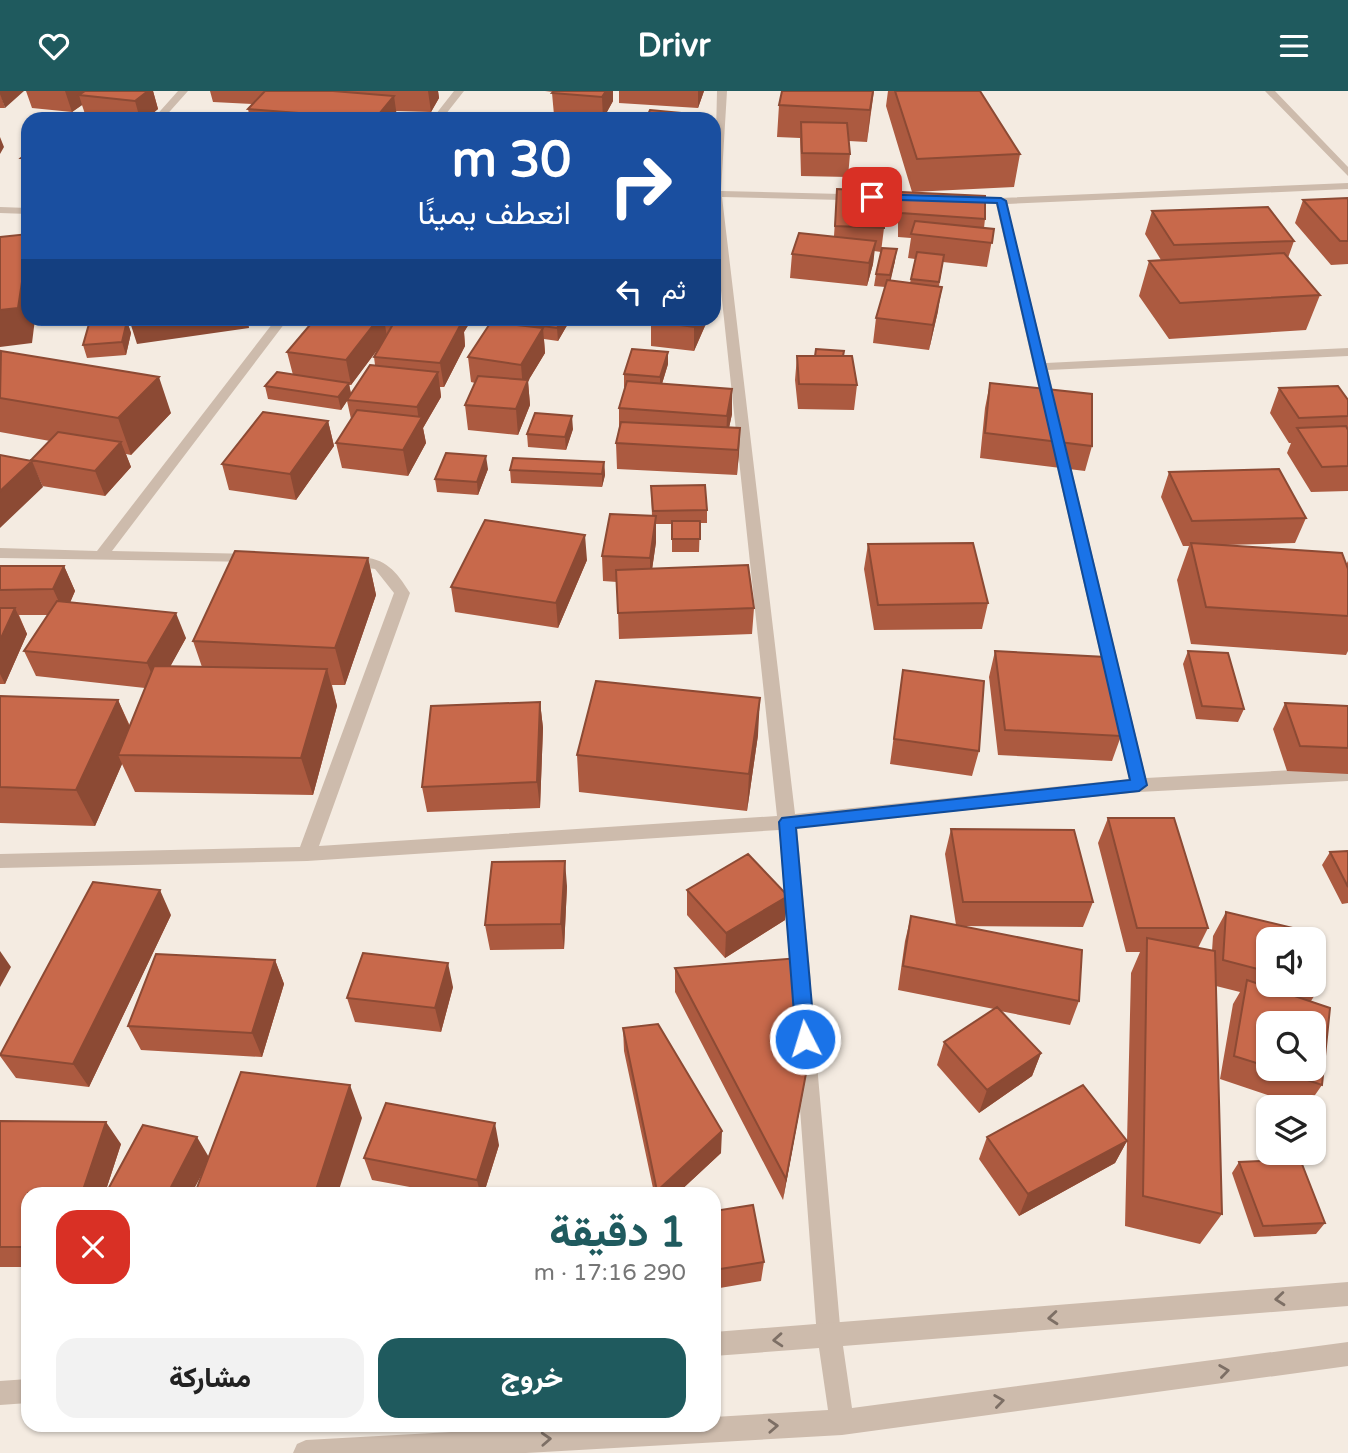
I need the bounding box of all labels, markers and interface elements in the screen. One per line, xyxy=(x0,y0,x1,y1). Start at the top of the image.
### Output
icon: heart xyxy=(35,27,73,65)
text: Drivr xyxy=(637,27,711,65)
icon: menu xyxy=(1275,27,1313,65)
text: 30 m xyxy=(452,131,571,190)
icon: right xyxy=(595,140,686,231)
pin xyxy=(842,167,902,227)
icon: arrive xyxy=(853,178,891,216)
text: انعطف يمينًا xyxy=(417,195,571,233)
icon: left xyxy=(610,273,648,311)
text: ثم xyxy=(662,275,686,306)
map controls xyxy=(1256,927,1326,1165)
button: sound xyxy=(1256,927,1326,997)
position arrow xyxy=(768,1002,842,1076)
button: search xyxy=(1256,1011,1326,1081)
button: layers xyxy=(1256,1095,1326,1165)
text: 1 دقيقة xyxy=(549,1207,686,1258)
button: close xyxy=(56,1210,130,1284)
text: 290 m · 17:16 xyxy=(534,1259,686,1287)
one-way arrow xyxy=(1274,1291,1285,1306)
one-way arrow xyxy=(1047,1310,1058,1325)
one-way arrow xyxy=(772,1332,783,1347)
button: مشاركة xyxy=(56,1338,364,1418)
button: خروج xyxy=(378,1338,686,1418)
one-way arrow xyxy=(1219,1364,1230,1379)
one-way arrow xyxy=(993,1394,1005,1409)
one-way arrow xyxy=(768,1419,779,1434)
one-way arrow xyxy=(541,1432,552,1447)

